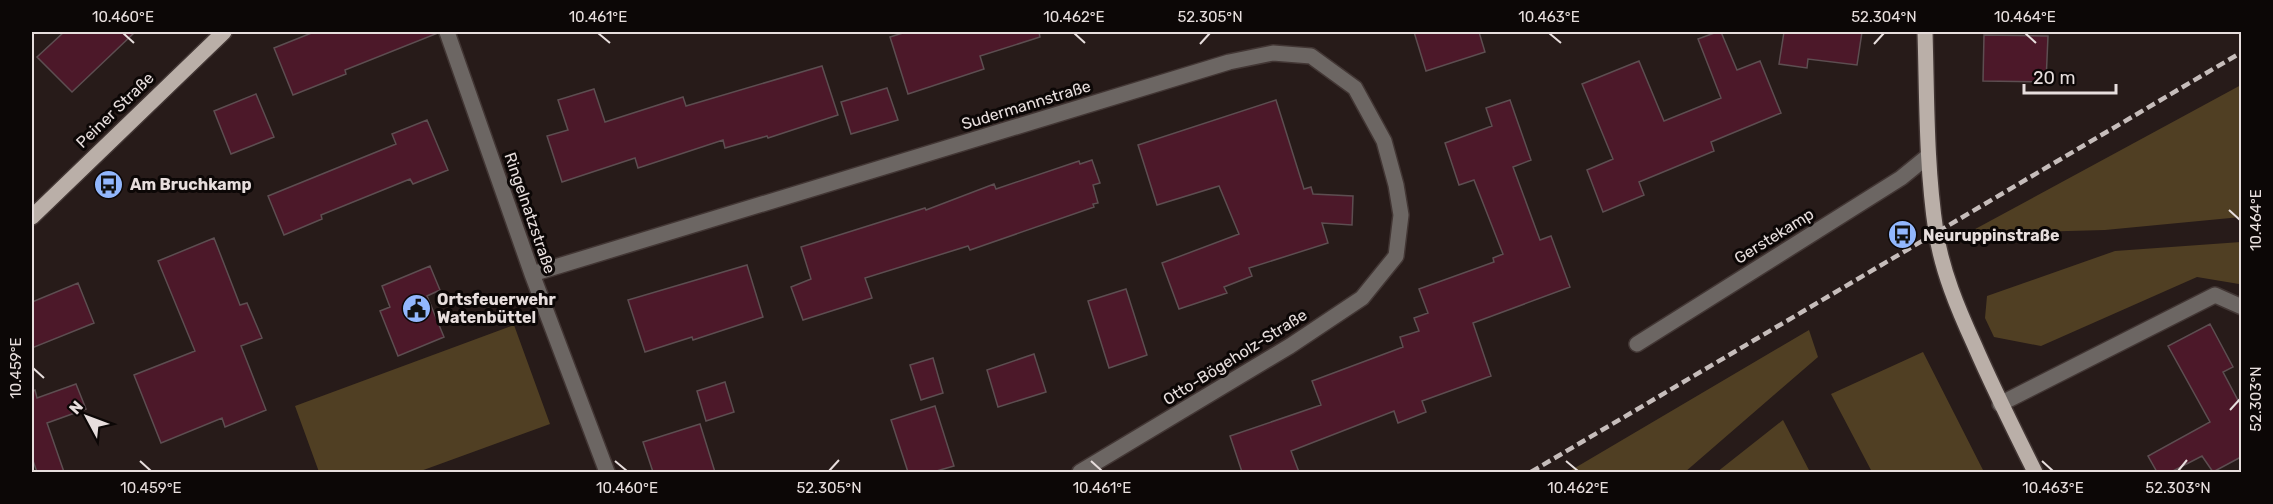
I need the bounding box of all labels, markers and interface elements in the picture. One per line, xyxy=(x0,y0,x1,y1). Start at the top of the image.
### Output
text: 10.460°E xyxy=(92,8,154,26)
text: 10.461°E xyxy=(569,8,627,26)
text: 10.462°E xyxy=(1043,8,1105,26)
text: 52.305°N xyxy=(1177,8,1243,26)
text: 10.463°E xyxy=(1518,8,1580,26)
text: 52.304°N xyxy=(1851,8,1917,26)
text: 10.464°E xyxy=(1994,8,2056,26)
scale bar xyxy=(2024,57,2116,95)
text: 20 m xyxy=(2033,67,2075,89)
street label: Peiner Straße xyxy=(72,68,158,152)
street label: Sudermannstraße xyxy=(959,76,1093,134)
street label: Ringelnatzstraße xyxy=(500,150,560,276)
bus stop icon: Am Bruchkamp xyxy=(93,168,125,200)
place label: Am Bruchkamp xyxy=(130,175,252,194)
text: 10.464°E xyxy=(2247,189,2265,251)
street label: Gerstekamp xyxy=(1731,204,1817,268)
bus stop icon: Neuruppinstraße xyxy=(1886,219,1918,251)
place label: Neuruppinstraße xyxy=(1923,226,2059,245)
place label: Ortsfeuerwehr Watenbüttel xyxy=(437,290,557,327)
public building icon: Ortsfeuerwehr Watenbüttel xyxy=(400,292,432,324)
street label: Otto-Bögeholz-Straße xyxy=(1160,305,1310,409)
text: 10.459°E xyxy=(7,337,25,399)
text: 52.303°N xyxy=(2247,366,2265,432)
north arrow xyxy=(57,387,117,447)
text: N xyxy=(65,397,87,418)
text: 10.459°E xyxy=(120,479,182,497)
text: 10.460°E xyxy=(596,479,658,497)
text: 52.305°N xyxy=(796,479,862,497)
text: 10.461°E xyxy=(1073,479,1131,497)
text: 10.462°E xyxy=(1547,479,1609,497)
text: 10.463°E xyxy=(2022,479,2084,497)
text: 52.303°N xyxy=(2145,479,2211,497)

